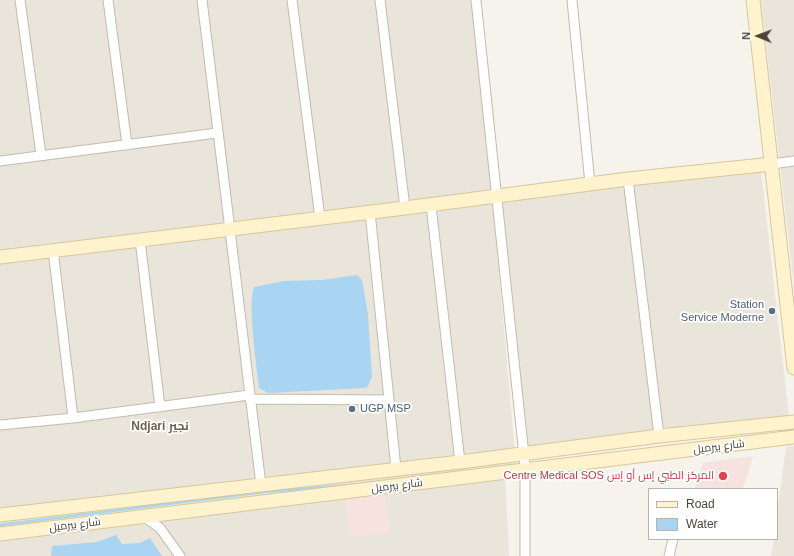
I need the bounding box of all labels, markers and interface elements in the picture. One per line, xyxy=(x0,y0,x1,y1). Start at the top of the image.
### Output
north arrow xyxy=(738,16,778,56)
text: N xyxy=(740,32,752,40)
place label: Station Service Moderne xyxy=(681,298,764,324)
marker: Station Service Moderne xyxy=(767,306,777,316)
place label: UGP MSP xyxy=(360,402,411,416)
marker: UGP MSP xyxy=(347,404,357,414)
district label: Ndjari نجير xyxy=(131,420,189,434)
street label: شارع بيرميل xyxy=(692,437,746,457)
place label: Centre Medical SOS المركز الطبي إس أو إس xyxy=(504,469,714,483)
marker: Centre Medical SOS المركز الطبي إس أو إس xyxy=(717,470,729,482)
street label: شارع بيرميل xyxy=(370,476,424,496)
legend xyxy=(648,488,778,540)
text: Road xyxy=(686,497,715,511)
street label: شارع بيرميل xyxy=(48,515,102,535)
text: Water xyxy=(686,517,718,531)

